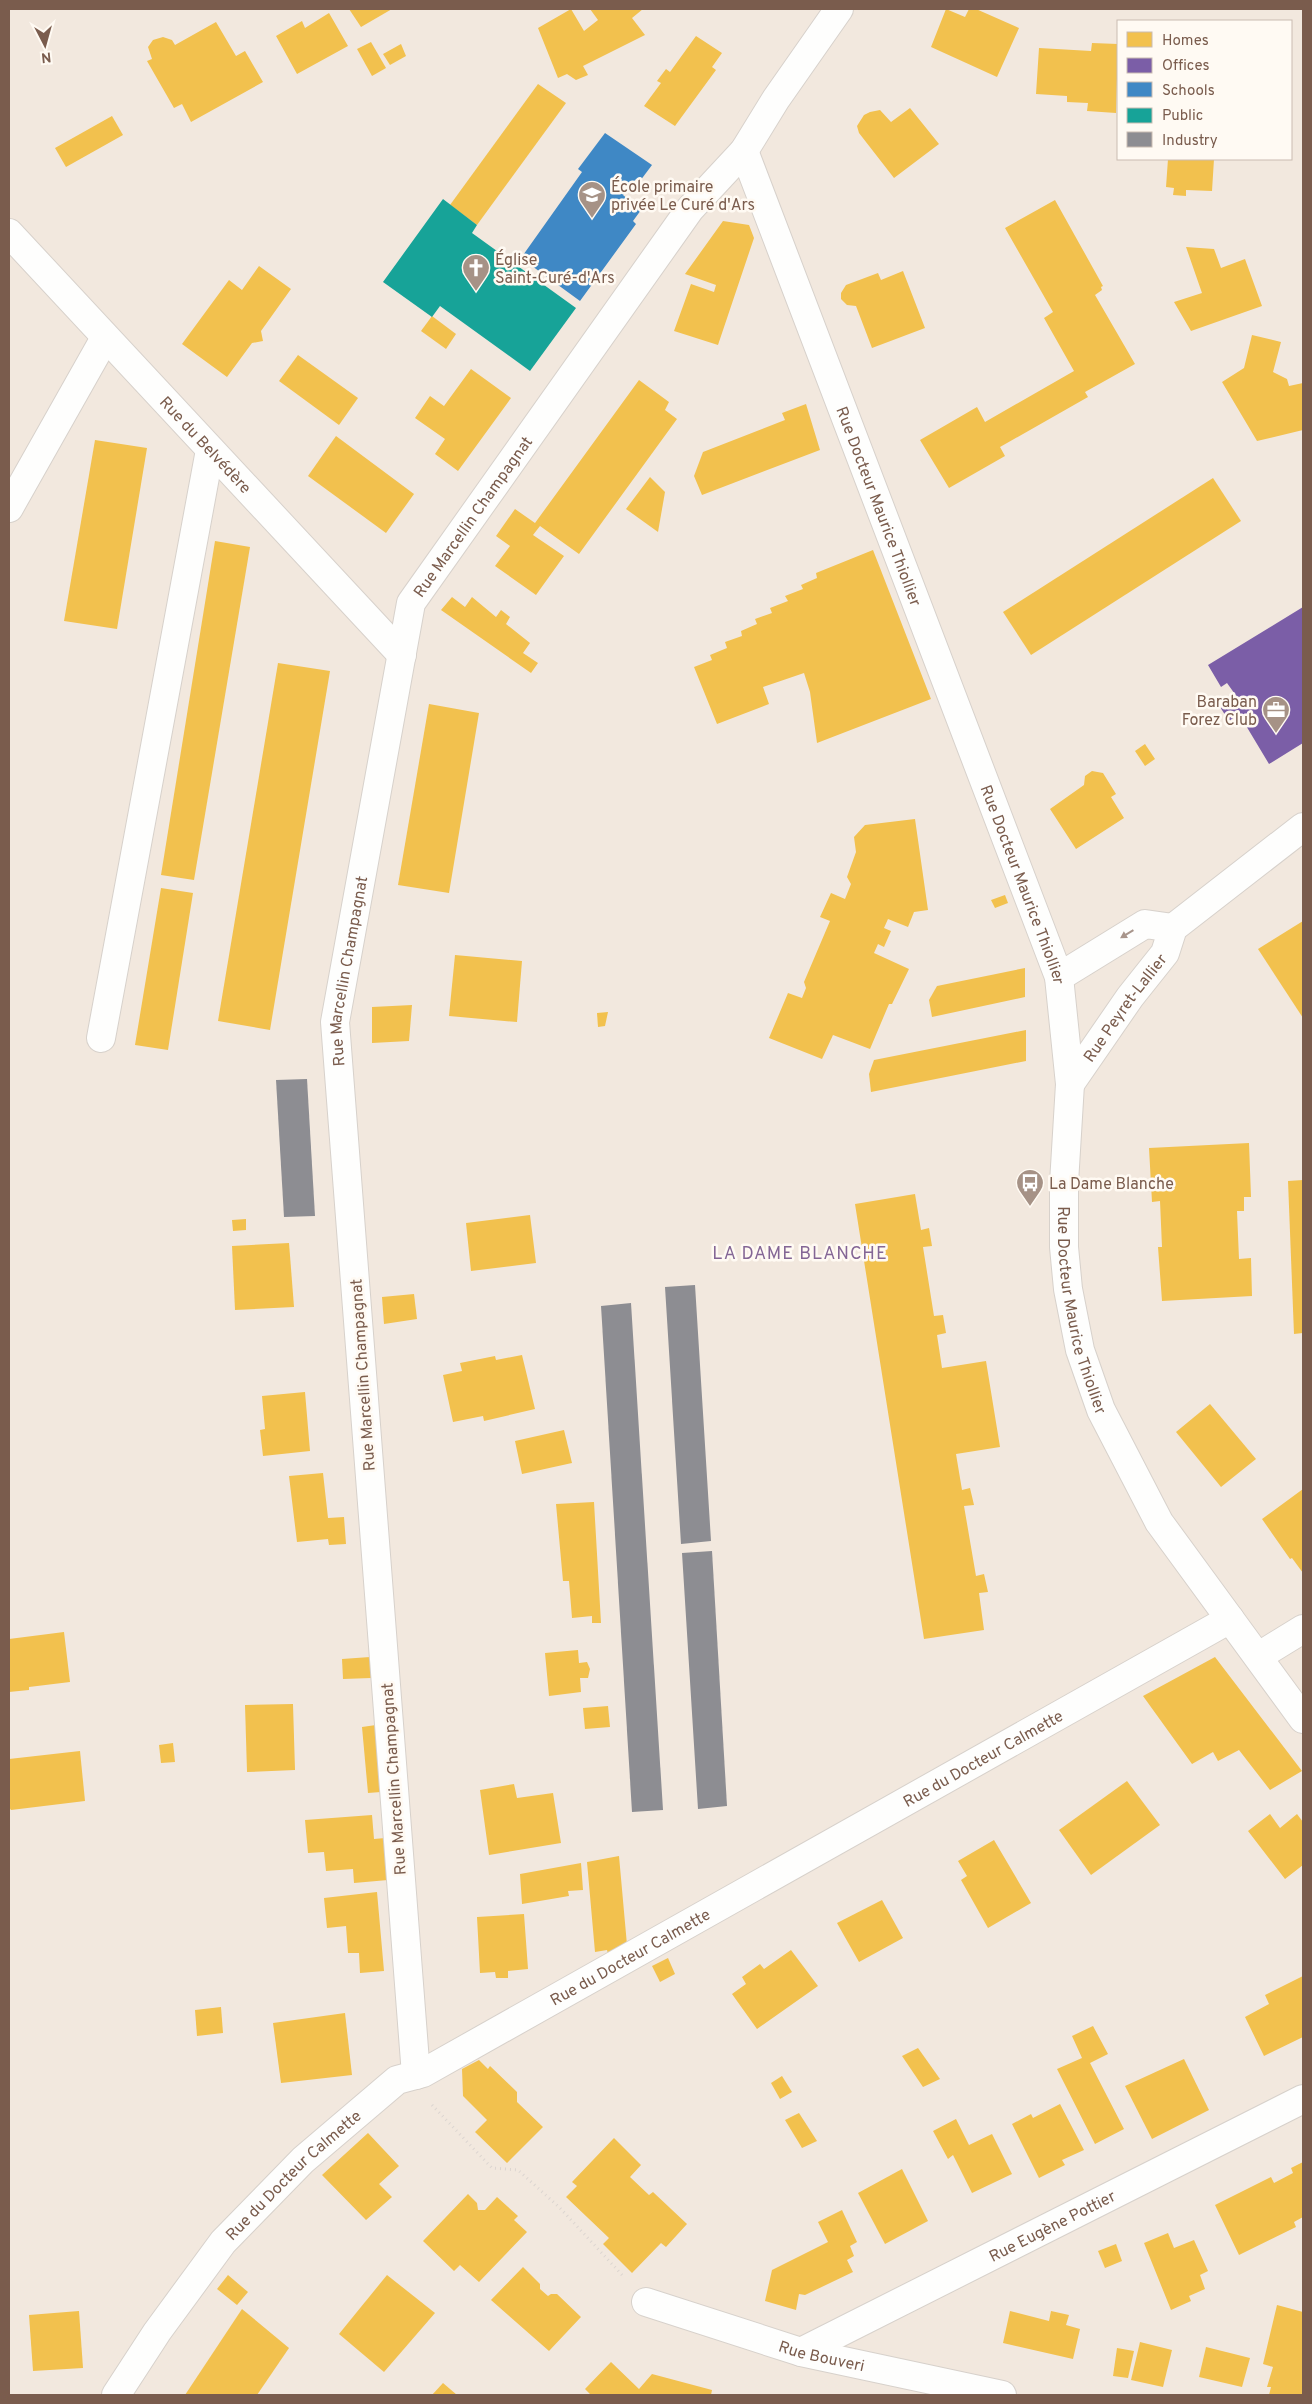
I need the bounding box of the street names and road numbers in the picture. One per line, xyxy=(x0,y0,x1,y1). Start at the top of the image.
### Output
street label: Rue du Belvédère xyxy=(154,393,255,499)
street label: Rue Docteur Maurice Thiollier xyxy=(830,404,925,609)
street label: Rue Marcellin Champagnat xyxy=(410,433,538,602)
street label: Rue Docteur Maurice Thiollier xyxy=(975,783,1068,985)
street label: Rue Marcellin Champagnat xyxy=(327,875,373,1067)
street label: Rue Peyret-Lallier xyxy=(1080,950,1172,1067)
street label: Rue Docteur Maurice Thiollier xyxy=(1052,1206,1110,1418)
street label: Rue Marcellin Champagnat xyxy=(347,1278,381,1472)
street label: Rue Marcellin Champagnat xyxy=(378,1682,412,1876)
street label: Rue du Docteur Calmette xyxy=(900,1707,1067,1813)
street label: Rue du Docteur Calmette xyxy=(547,1905,714,2011)
street label: Rue du Docteur Calmette xyxy=(222,2107,366,2245)
street label: Rue Eugène Pottier xyxy=(986,2187,1119,2268)
street label: Rue Bouveri xyxy=(776,2337,866,2377)

